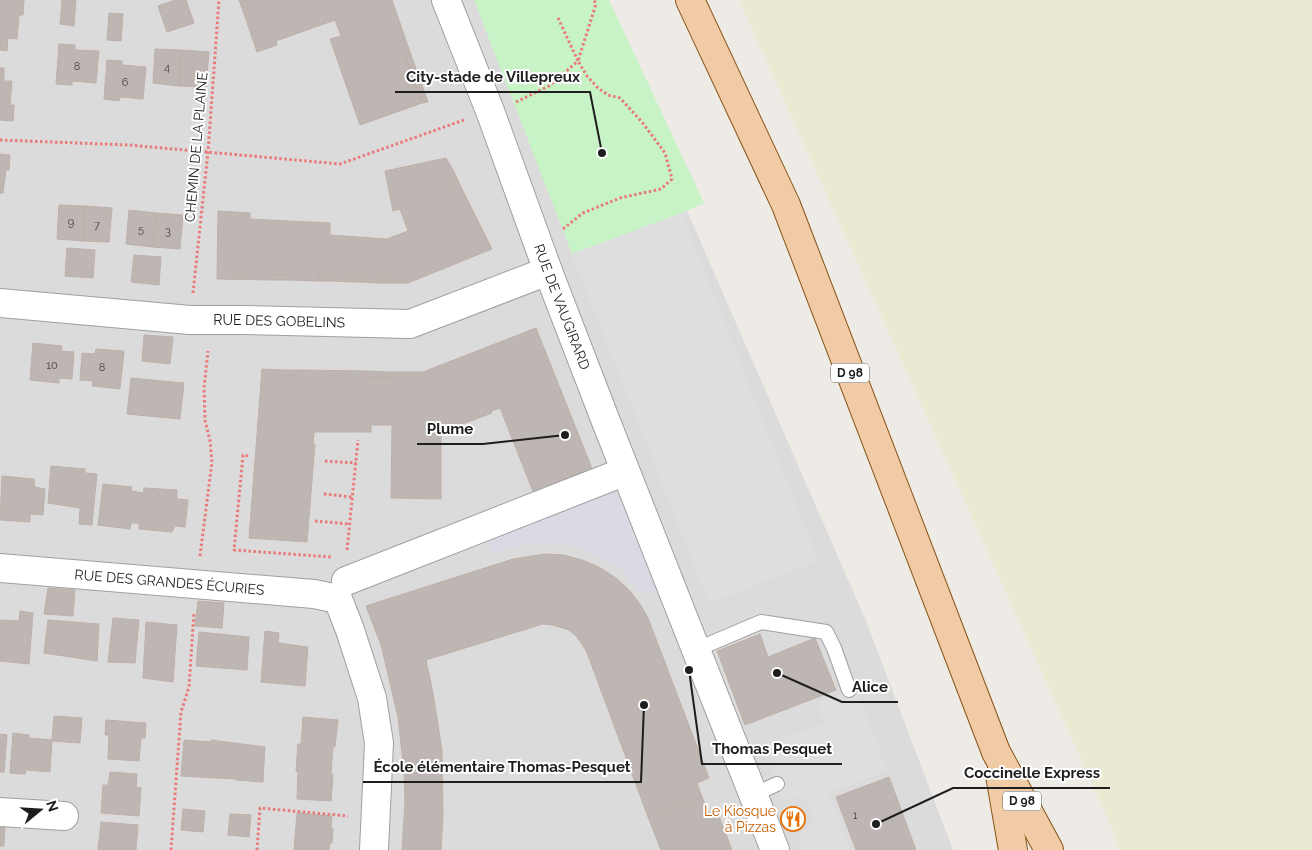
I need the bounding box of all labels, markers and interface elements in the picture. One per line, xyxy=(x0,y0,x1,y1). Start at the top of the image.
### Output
house number: 8 xyxy=(74,60,80,73)
house number: 4 xyxy=(164,61,170,74)
callout: City-stade de Villepreux xyxy=(395,62,590,92)
text: City-stade de Villepreux xyxy=(406,68,580,86)
street label: CHEMIN DE LA PLAINE xyxy=(181,71,211,223)
house number: 6 xyxy=(122,76,129,89)
house number: 9 xyxy=(68,216,74,229)
house number: 7 xyxy=(94,219,100,232)
house number: 5 xyxy=(138,223,144,236)
house number: 3 xyxy=(165,225,171,238)
street label: RUE DE VAUGIRARD xyxy=(531,242,593,372)
street label: RUE DES GOBELINS xyxy=(213,312,346,330)
house number: 10 xyxy=(46,359,58,372)
house number: 8 xyxy=(99,361,105,374)
road number: D 98 xyxy=(831,363,869,382)
callout: Plume xyxy=(417,414,483,444)
text: Plume xyxy=(427,420,473,438)
street label: RUE DES GRANDES ÉCURIES xyxy=(74,566,266,598)
callout: Alice xyxy=(842,672,898,702)
text: Alice xyxy=(852,678,888,696)
callout: Thomas Pesquet xyxy=(702,734,842,764)
text: Thomas Pesquet xyxy=(712,740,832,758)
callout: École élémentaire Thomas-Pesquet xyxy=(363,752,641,782)
text: École élémentaire Thomas-Pesquet xyxy=(373,758,631,776)
callout: Coccinelle Express xyxy=(953,758,1110,788)
text: Coccinelle Express xyxy=(964,764,1100,782)
north arrow xyxy=(15,785,65,835)
road number: D 98 xyxy=(1003,791,1041,810)
text: N xyxy=(43,798,62,814)
place label: Le Kiosque à Pizzas xyxy=(704,803,776,835)
restaurant icon: Le Kiosque à Pizzas xyxy=(780,806,806,832)
house number: 1 xyxy=(853,809,858,822)

